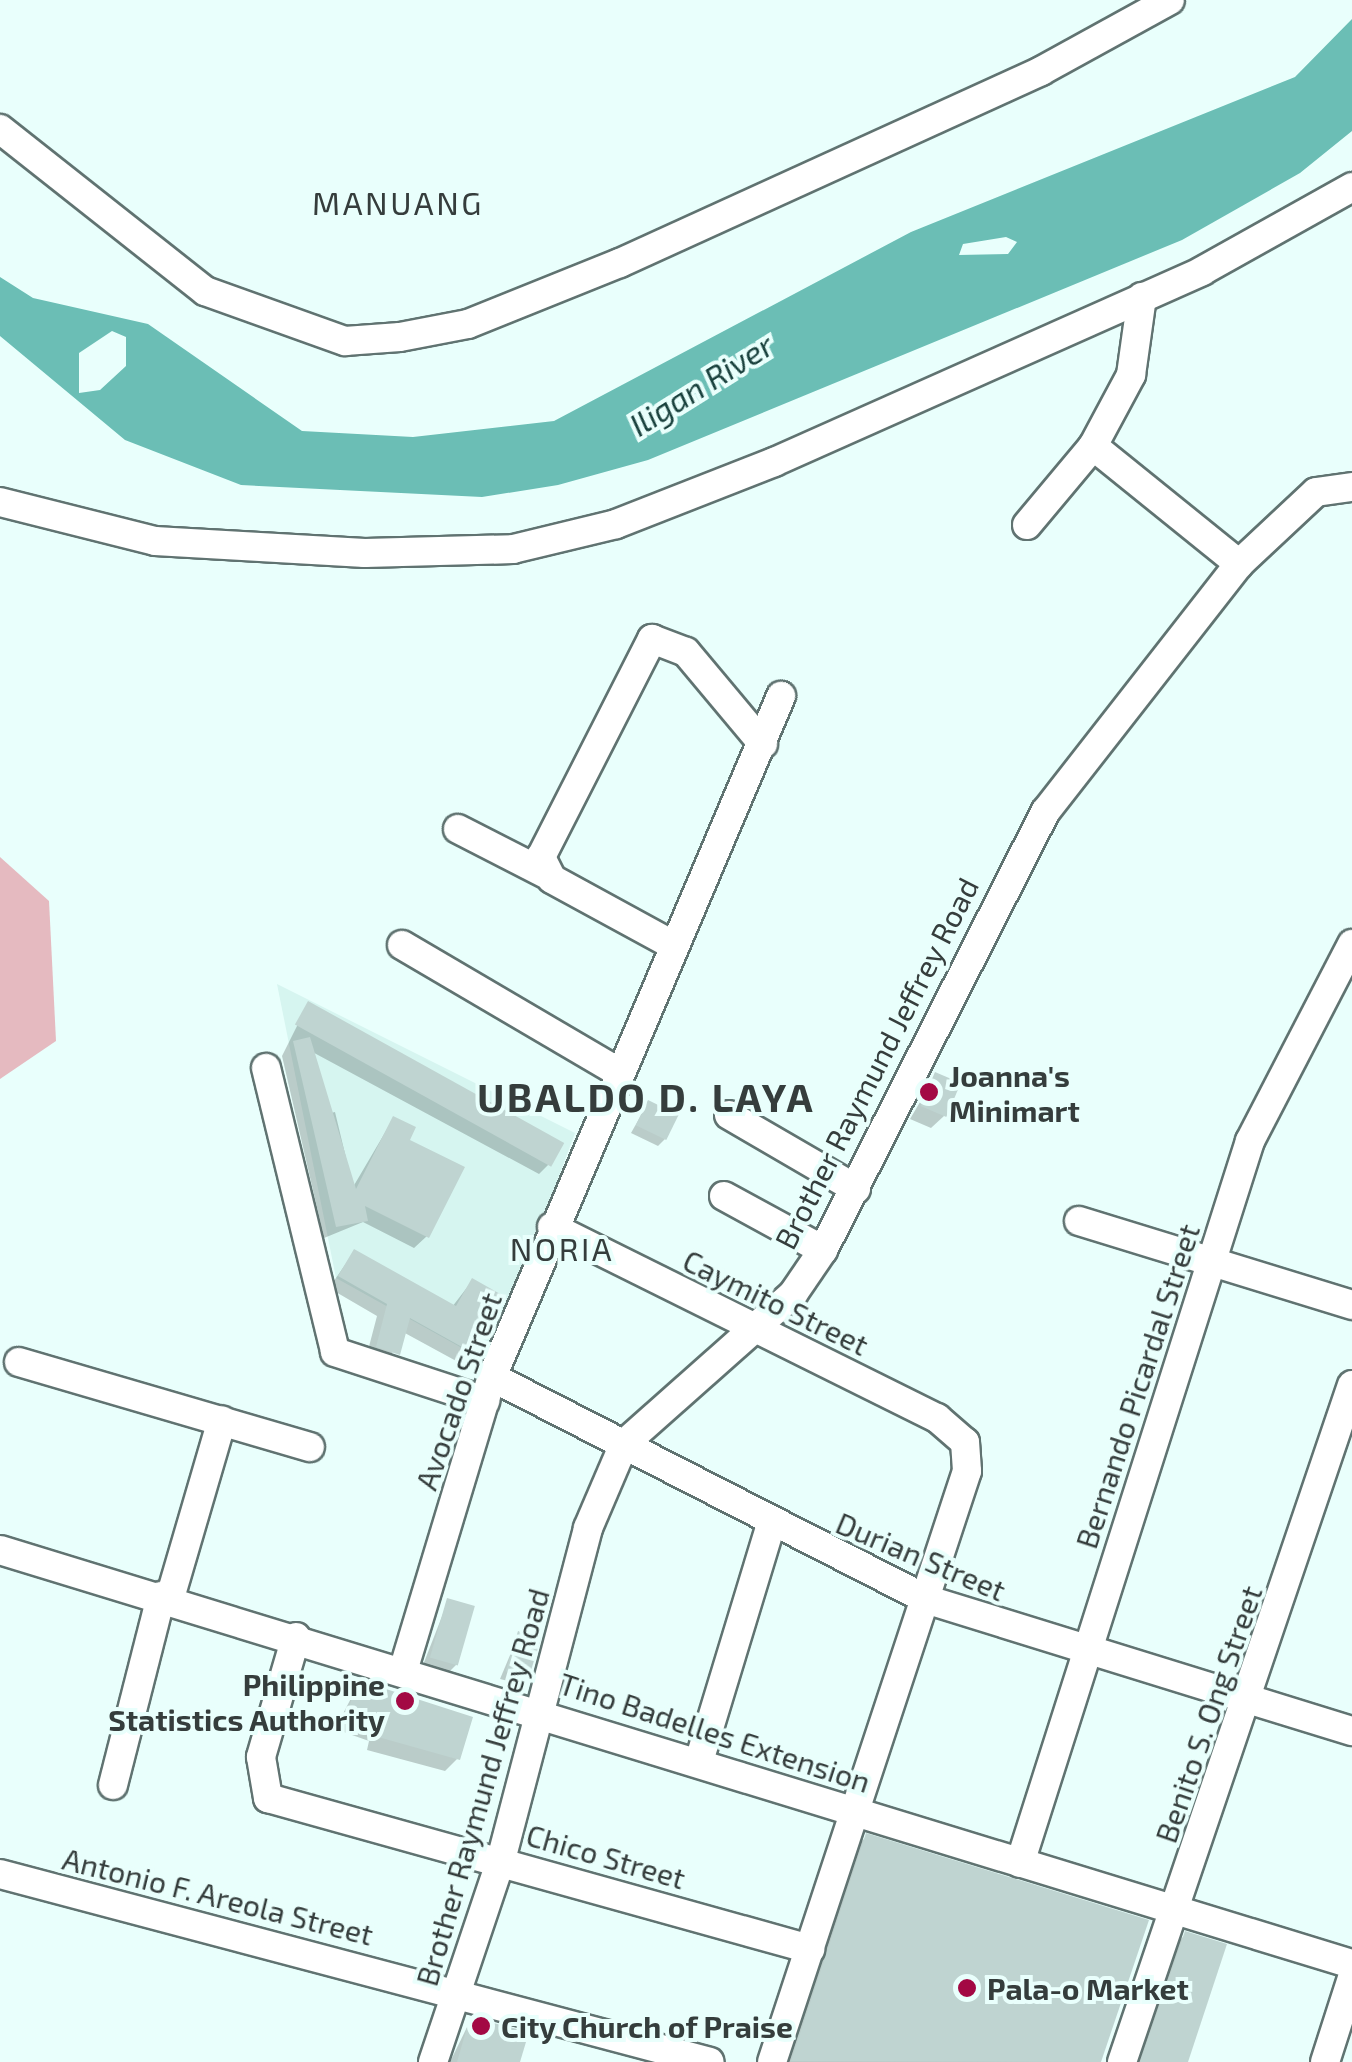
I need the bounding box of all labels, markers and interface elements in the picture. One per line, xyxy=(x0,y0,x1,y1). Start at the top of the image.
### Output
district label: MANUANG xyxy=(312,183,484,221)
water label: Iligan River xyxy=(622,325,780,443)
street label: Brother Raymund Jeffrey Road xyxy=(766,871,986,1255)
place label: Joanna's Minimart xyxy=(949,1057,1080,1128)
district label: UBALDO D. LAYA xyxy=(477,1072,815,1120)
marker: Joanna's Minimart xyxy=(918,1081,940,1103)
street label: Bernando Picardal Street xyxy=(1067,1219,1207,1553)
district label: NORIA xyxy=(510,1229,614,1267)
street label: Caymito Street xyxy=(677,1242,875,1362)
street label: Avocado Street xyxy=(407,1288,509,1494)
street label: Durian Street xyxy=(831,1504,1011,1608)
street label: Benito S. Ong Street xyxy=(1147,1581,1269,1847)
street label: Brother Raymund Jeffrey Road xyxy=(408,1583,556,1991)
street label: Tino Badelles Extension xyxy=(555,1665,875,1799)
place label: Philippine Statistics Authority xyxy=(108,1666,385,1736)
marker: Philippine Statistics Authority xyxy=(394,1690,416,1712)
street label: Chico Street xyxy=(522,1816,690,1896)
street label: Antonio F. Areola Street xyxy=(59,1840,377,1952)
place label: Pala-o Market xyxy=(987,1970,1189,2006)
marker: Pala-o Market xyxy=(956,1977,978,1999)
place label: City Church of Praise xyxy=(501,2008,794,2044)
marker: City Church of Praise xyxy=(470,2015,492,2037)

